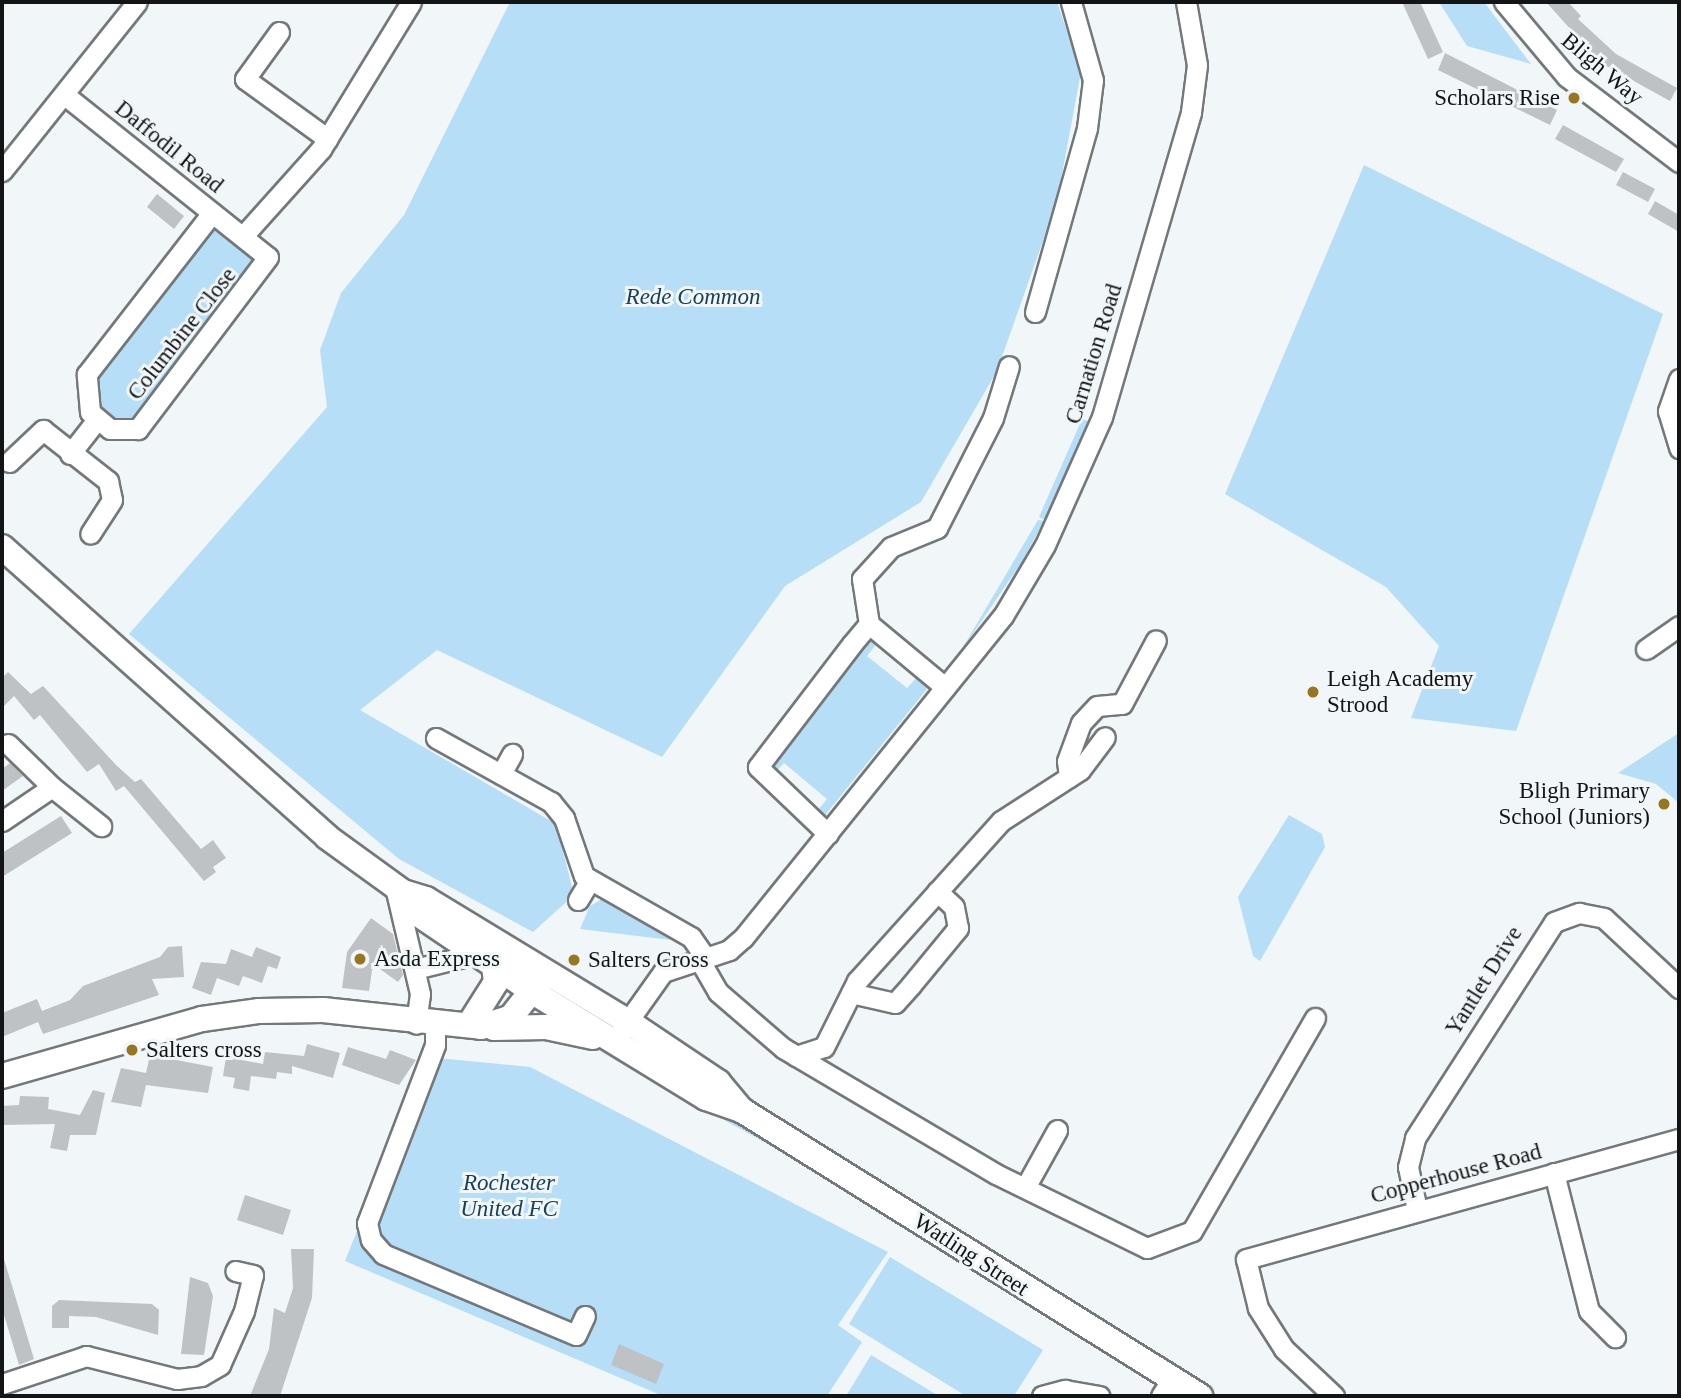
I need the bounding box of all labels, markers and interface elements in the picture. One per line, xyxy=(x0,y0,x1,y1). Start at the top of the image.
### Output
street label: Bligh Way xyxy=(1555,27,1649,111)
place label: Scholars Rise xyxy=(1434,84,1560,112)
marker: Scholars Rise xyxy=(1566,90,1582,106)
street label: Daffodil Road xyxy=(109,95,229,199)
street label: Columbine Close xyxy=(122,262,242,406)
street label: Carnation Road xyxy=(1060,281,1128,427)
park label: Rede Common xyxy=(626,283,760,311)
place label: Leigh Academy Strood xyxy=(1327,665,1475,719)
marker: Leigh Academy Strood xyxy=(1305,684,1321,700)
place label: Bligh Primary School (Juniors) xyxy=(1499,777,1650,831)
marker: Bligh Primary School (Juniors) xyxy=(1656,796,1672,812)
street label: Yantlet Drive xyxy=(1440,921,1528,1041)
place label: Asda Express xyxy=(374,945,500,973)
place label: Salters Cross xyxy=(588,946,709,974)
marker: Asda Express xyxy=(352,951,368,967)
marker: Salters Cross xyxy=(566,952,582,968)
place label: Salters cross xyxy=(146,1036,262,1064)
marker: Salters cross xyxy=(124,1042,140,1058)
street label: Copperhouse Road xyxy=(1368,1138,1544,1210)
park label: Rochester United FC xyxy=(460,1169,558,1223)
street label: Watling Street xyxy=(908,1208,1034,1302)

